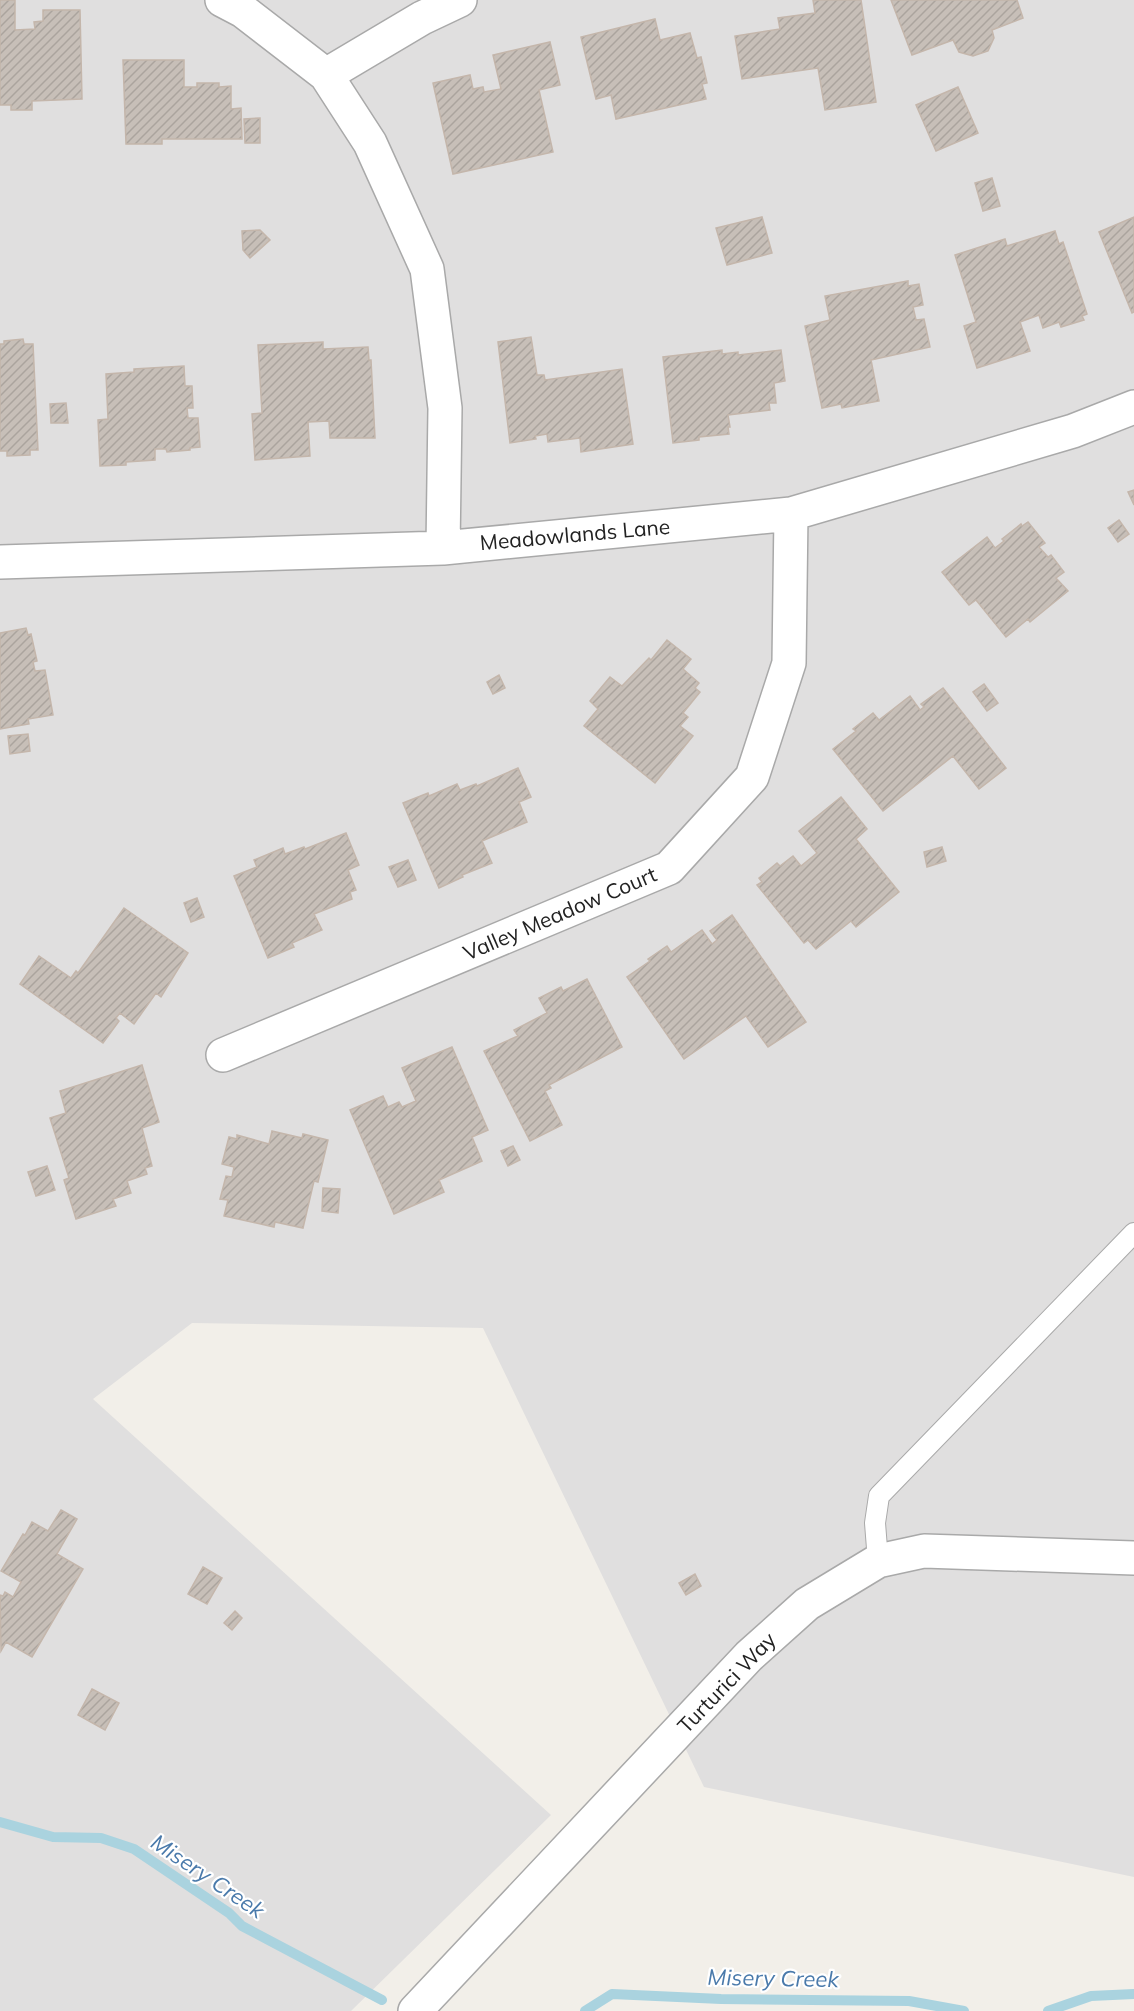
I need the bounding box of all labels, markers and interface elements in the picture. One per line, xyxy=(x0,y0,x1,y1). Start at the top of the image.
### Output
street label: Meadowlands Lane xyxy=(479,513,671,555)
street label: Valley Meadow Court xyxy=(459,861,660,966)
street label: Turturici Way xyxy=(672,1626,781,1738)
water label: Misery Creek xyxy=(146,1828,271,1925)
water label: Misery Creek xyxy=(707,1963,840,1993)

